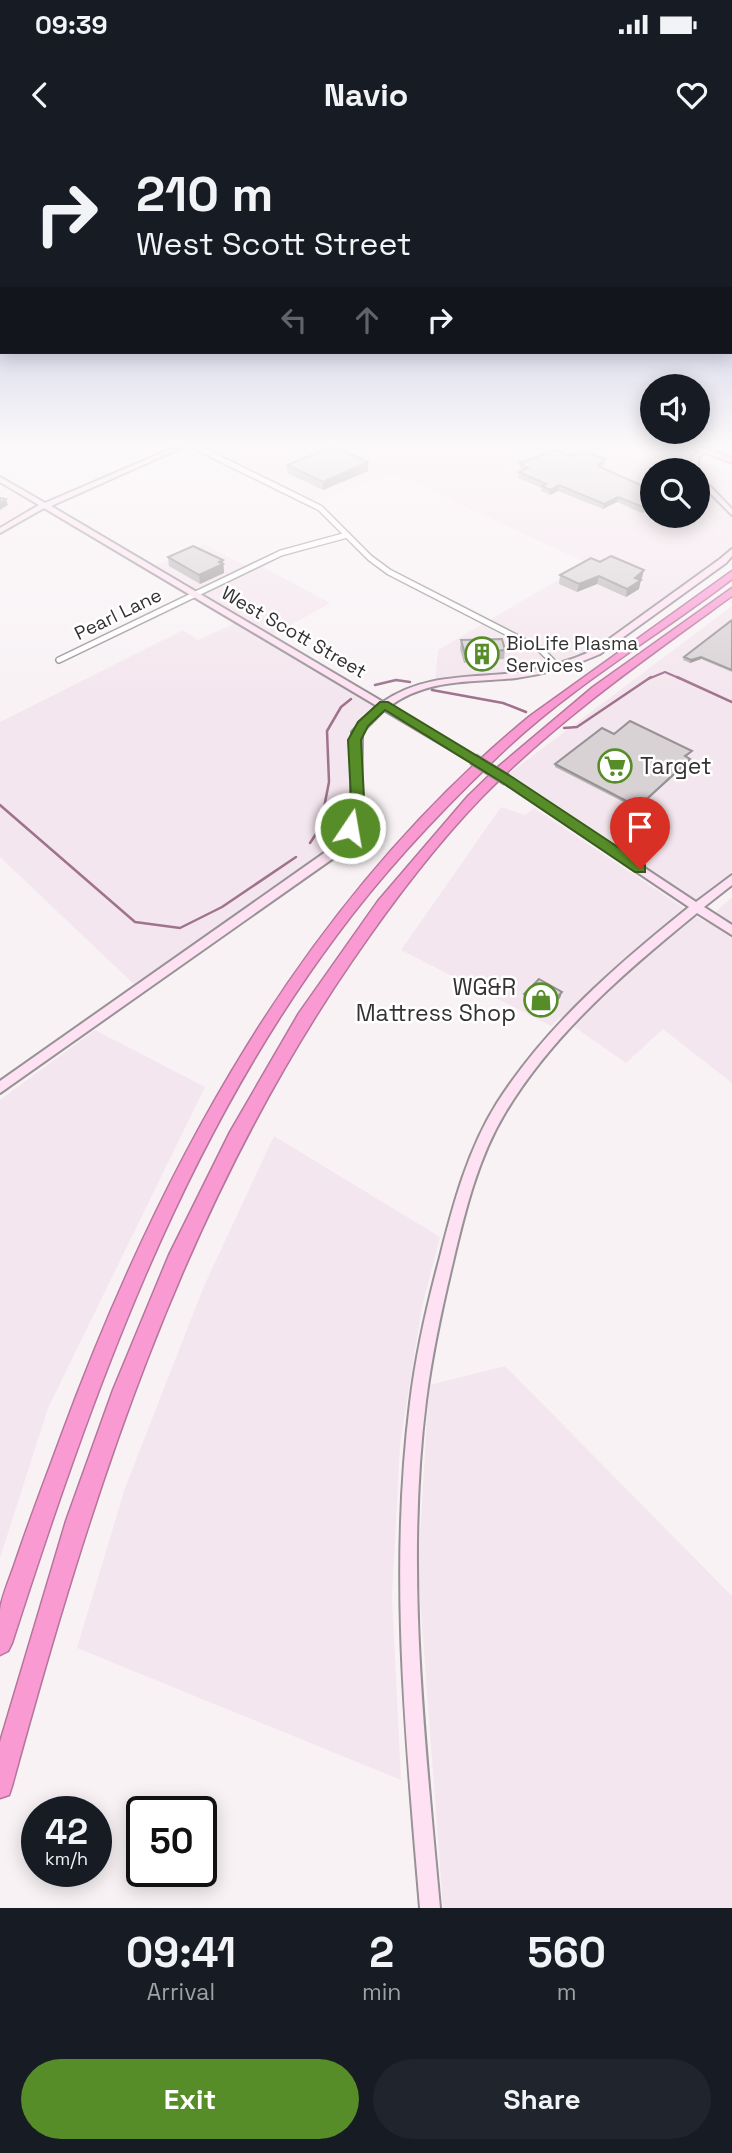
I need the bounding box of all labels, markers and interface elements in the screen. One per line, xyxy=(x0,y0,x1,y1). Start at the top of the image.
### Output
text: 09:39 xyxy=(35,8,108,42)
text: Navio xyxy=(324,75,408,115)
icon: back xyxy=(21,76,59,114)
icon: heart xyxy=(673,76,711,114)
text: 210 m xyxy=(136,163,273,225)
icon: right xyxy=(21,168,112,259)
text: West Scott Street xyxy=(136,224,411,264)
icon: left xyxy=(275,301,313,339)
icon: ahead xyxy=(348,301,386,339)
icon: right xyxy=(421,301,459,339)
map controls xyxy=(640,374,710,528)
button: sound xyxy=(640,374,710,444)
button: search xyxy=(640,458,710,528)
street label: West Scott Street xyxy=(217,580,371,684)
street label: Pearl Lane xyxy=(70,582,166,646)
place label: BioLife Plasma Services xyxy=(506,631,638,678)
building icon: BioLife Plasma Services xyxy=(463,635,501,673)
supermarket icon: Target xyxy=(596,747,634,785)
place label: Target xyxy=(640,751,712,781)
position arrow xyxy=(313,791,387,865)
pin xyxy=(610,797,670,869)
icon: arrive xyxy=(621,808,659,846)
place label: WG&R Mattress Shop xyxy=(356,972,516,1028)
shop icon: WG&R Mattress Shop xyxy=(522,981,560,1019)
speed limit sign: 50 xyxy=(126,1796,217,1887)
text: 42 xyxy=(45,1810,88,1854)
text: km/h xyxy=(45,1847,88,1870)
text: 09:41 xyxy=(126,1926,236,1979)
text: 2 xyxy=(369,1926,394,1979)
text: 560 xyxy=(528,1926,606,1979)
text: Arrival xyxy=(147,1977,215,2007)
text: min xyxy=(362,1977,401,2007)
text: m xyxy=(557,1977,577,2007)
button: Exit xyxy=(21,2059,359,2139)
button: Share xyxy=(373,2059,711,2139)

